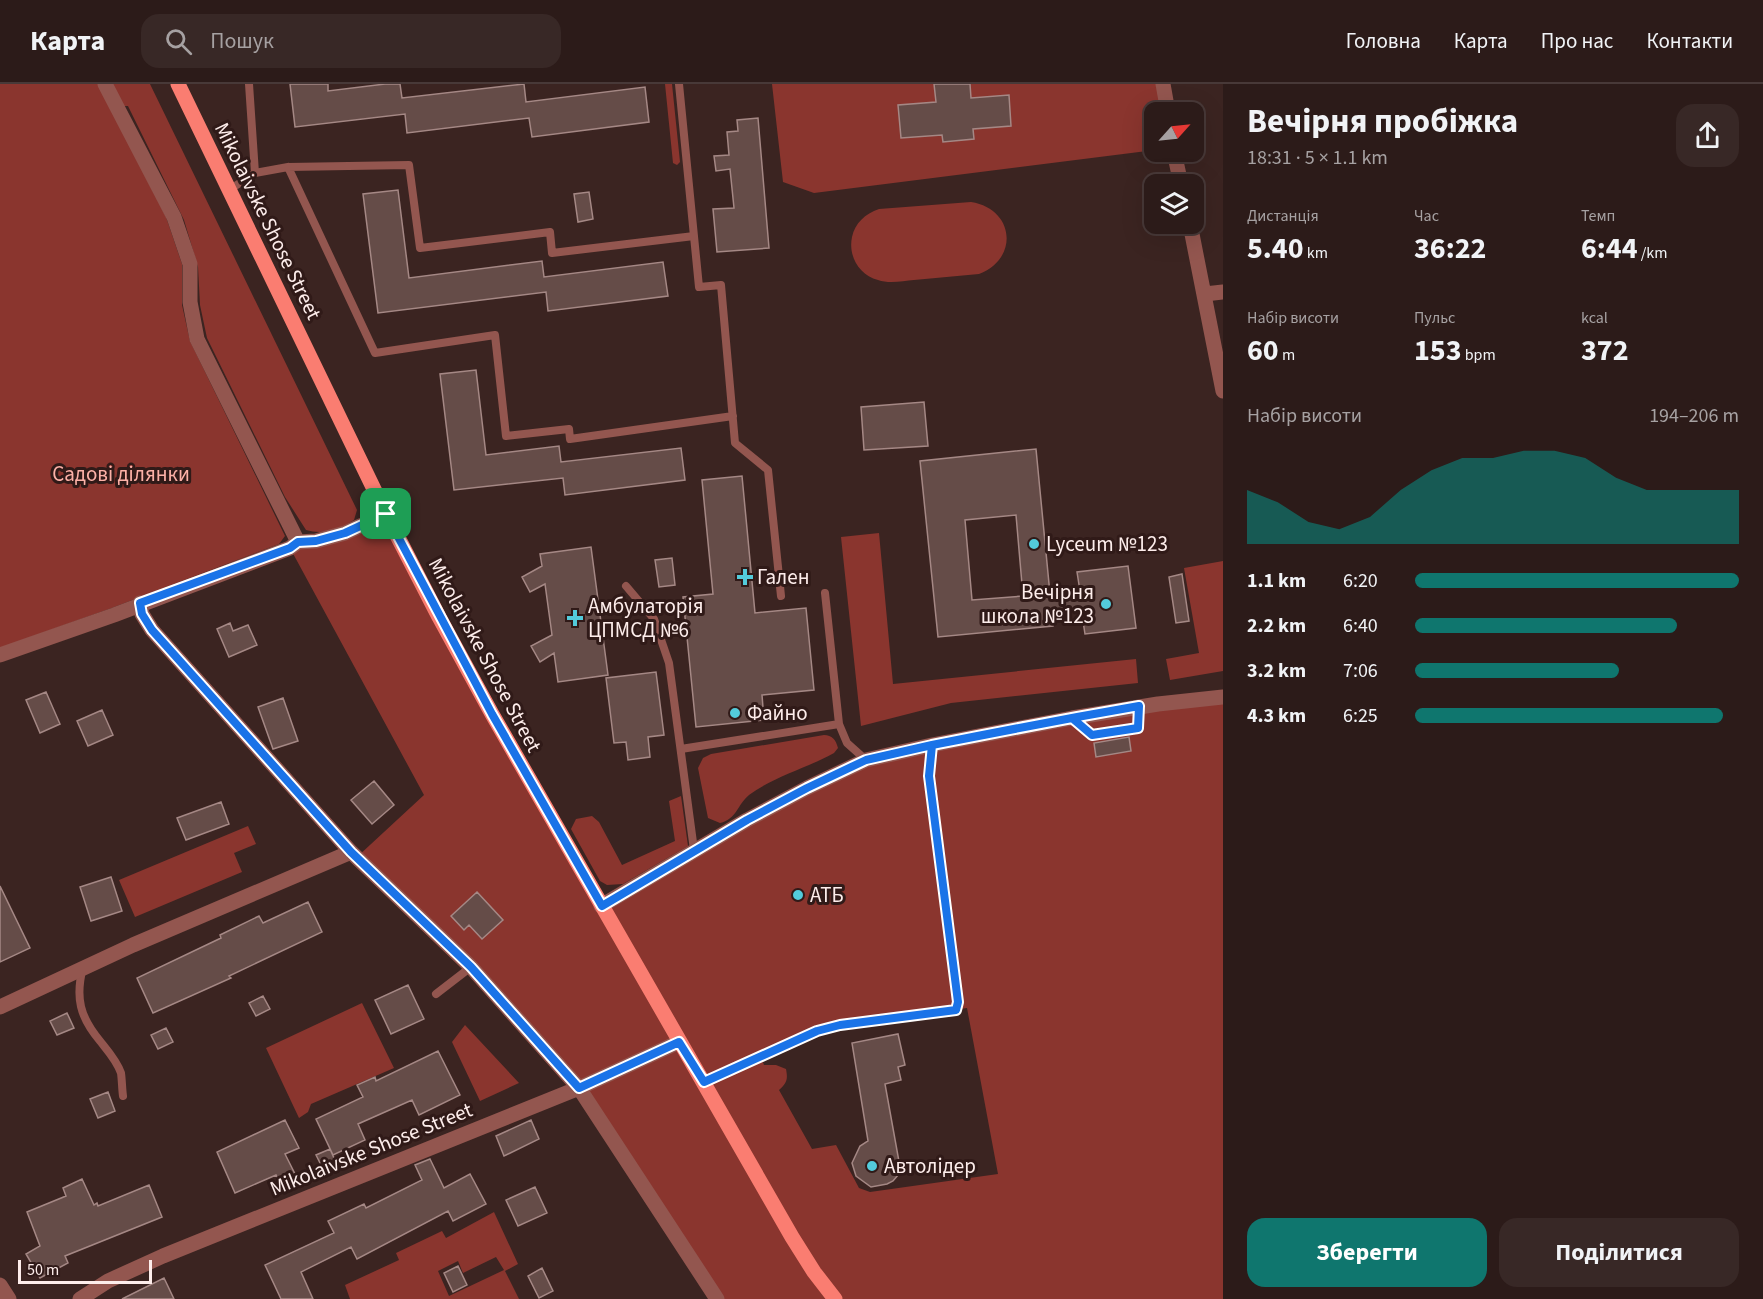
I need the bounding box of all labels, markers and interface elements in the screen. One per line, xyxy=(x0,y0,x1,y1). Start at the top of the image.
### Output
search box xyxy=(141,14,561,68)
text: Карта xyxy=(30,21,105,61)
icon: search xyxy=(162,25,195,58)
text: Пошук xyxy=(210,25,274,57)
text: Головна xyxy=(1346,26,1421,56)
text: Карта xyxy=(1454,26,1508,56)
text: Про нас xyxy=(1541,26,1613,56)
text: Контакти xyxy=(1646,26,1733,56)
text: Вечірня пробіжка xyxy=(1247,98,1518,145)
north arrow xyxy=(1144,102,1204,162)
map controls xyxy=(1144,102,1204,234)
button: share xyxy=(1676,104,1739,167)
street label: Mikolaivske Shose Street xyxy=(207,117,329,325)
text: 18:31 · 5 × 1.1 km xyxy=(1247,144,1388,172)
button: layers xyxy=(1144,174,1204,234)
text: Дистанція xyxy=(1247,205,1319,227)
text: Час xyxy=(1414,205,1439,227)
text: Темп xyxy=(1581,205,1615,227)
text: 5.40 xyxy=(1247,227,1304,270)
text: 36:22 xyxy=(1414,227,1486,270)
text: 6:44 xyxy=(1581,227,1638,270)
text: km xyxy=(1304,242,1328,264)
text: /km xyxy=(1638,242,1668,264)
text: Набір висоти xyxy=(1247,307,1339,329)
text: Пульс xyxy=(1414,307,1455,329)
text: kcal xyxy=(1581,307,1608,329)
text: 60 xyxy=(1247,329,1279,372)
text: 153 xyxy=(1414,329,1462,372)
text: 372 xyxy=(1581,329,1629,372)
text: m xyxy=(1279,344,1295,366)
text: bpm xyxy=(1462,344,1496,366)
text: Набір висоти xyxy=(1247,402,1362,430)
text: 194–206 m xyxy=(1649,402,1739,430)
park label: Садові ділянки xyxy=(52,459,190,489)
pin xyxy=(360,488,411,539)
icon: arrive xyxy=(369,497,402,530)
place label: Lyceum №123 xyxy=(1046,529,1168,559)
marker: Lyceum №123 xyxy=(1027,537,1041,551)
street label: Mikolaivske Shose Street xyxy=(421,553,549,757)
place label: Гален xyxy=(757,562,809,592)
text: 1.1 km xyxy=(1247,567,1306,595)
text: 6:20 xyxy=(1343,567,1378,595)
marker: Гален xyxy=(738,570,752,584)
place label: Вечірня школа №123 xyxy=(981,577,1094,631)
place label: Амбулаторія ЦПМСД №6 xyxy=(588,591,703,645)
marker: Вечірня школа №123 xyxy=(1099,597,1113,611)
marker: Амбулаторія ЦПМСД №6 xyxy=(566,609,584,627)
text: 2.2 km xyxy=(1247,612,1306,640)
text: 6:40 xyxy=(1343,612,1378,640)
text: 3.2 km xyxy=(1247,657,1306,685)
text: 7:06 xyxy=(1343,657,1378,685)
place label: Файно xyxy=(747,698,808,728)
text: 4.3 km xyxy=(1247,702,1306,730)
text: 6:25 xyxy=(1343,702,1378,730)
marker: Файно xyxy=(728,706,742,720)
place label: АТБ xyxy=(810,880,844,910)
marker: АТБ xyxy=(791,888,805,902)
street label: Mikolaivske Shose Street xyxy=(265,1095,477,1203)
place label: Автолідер xyxy=(884,1151,976,1181)
marker: Автолідер xyxy=(865,1159,879,1173)
button: Зберегти xyxy=(1247,1218,1487,1287)
button: Поділитися xyxy=(1499,1218,1739,1287)
scale bar xyxy=(18,1257,152,1284)
text: 50 m xyxy=(27,1259,59,1281)

